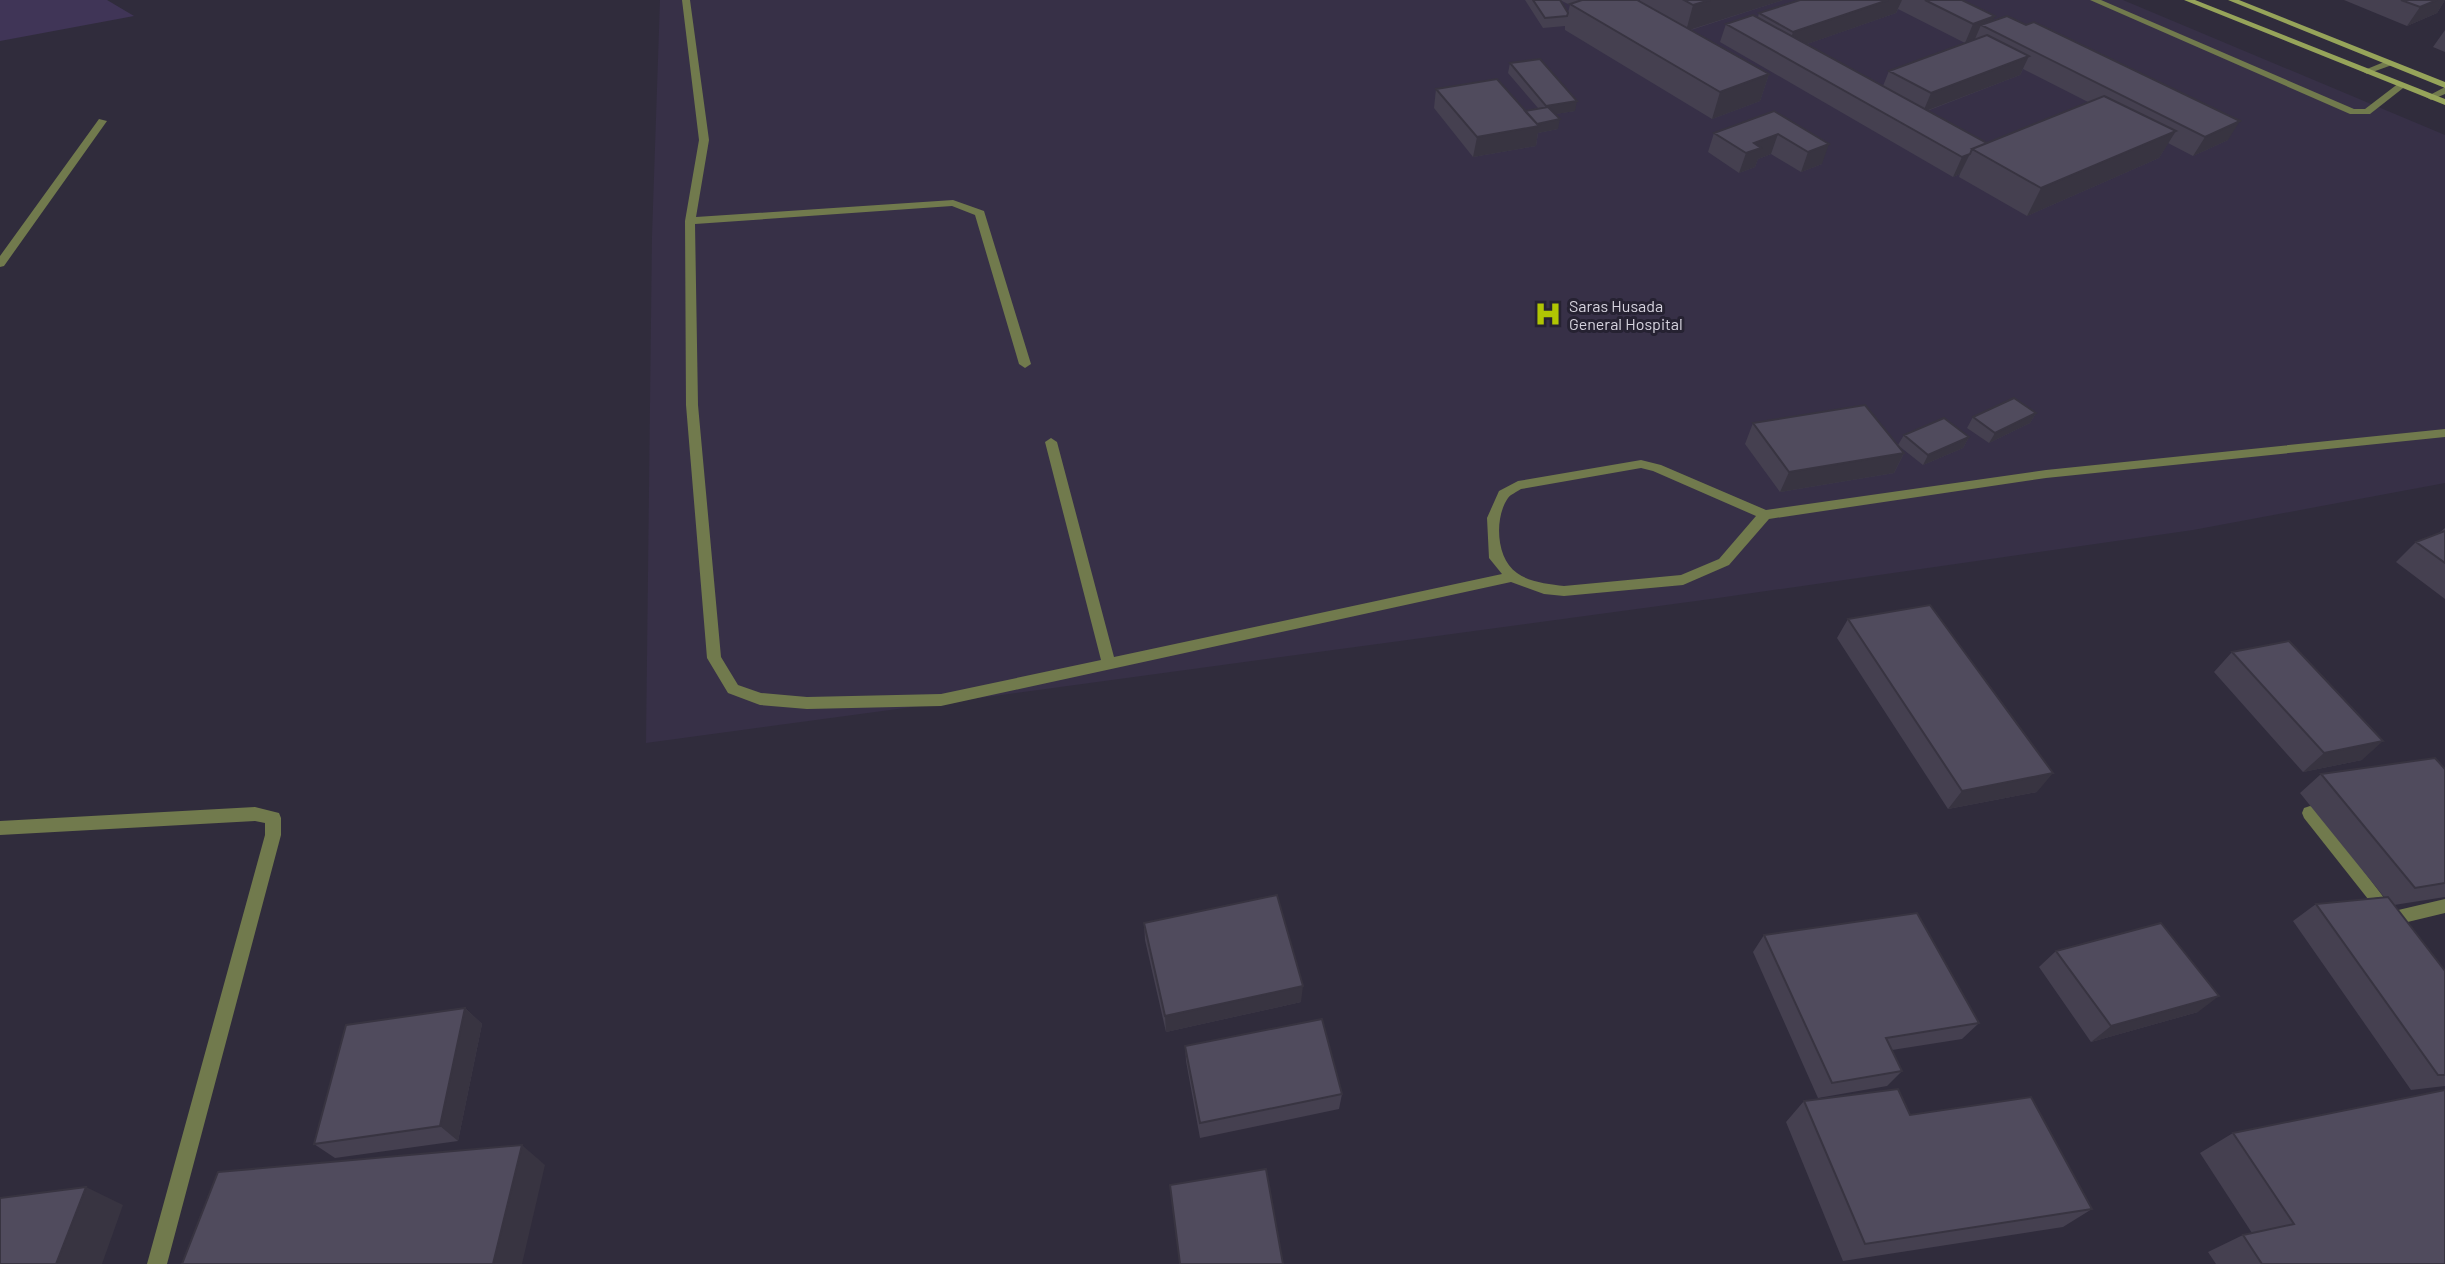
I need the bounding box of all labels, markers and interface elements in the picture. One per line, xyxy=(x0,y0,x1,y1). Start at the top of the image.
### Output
place label: Saras Husada General Hospital xyxy=(1569,296,1683,333)
hospital icon: Saras Husada General Hospital xyxy=(1533,299,1563,329)

